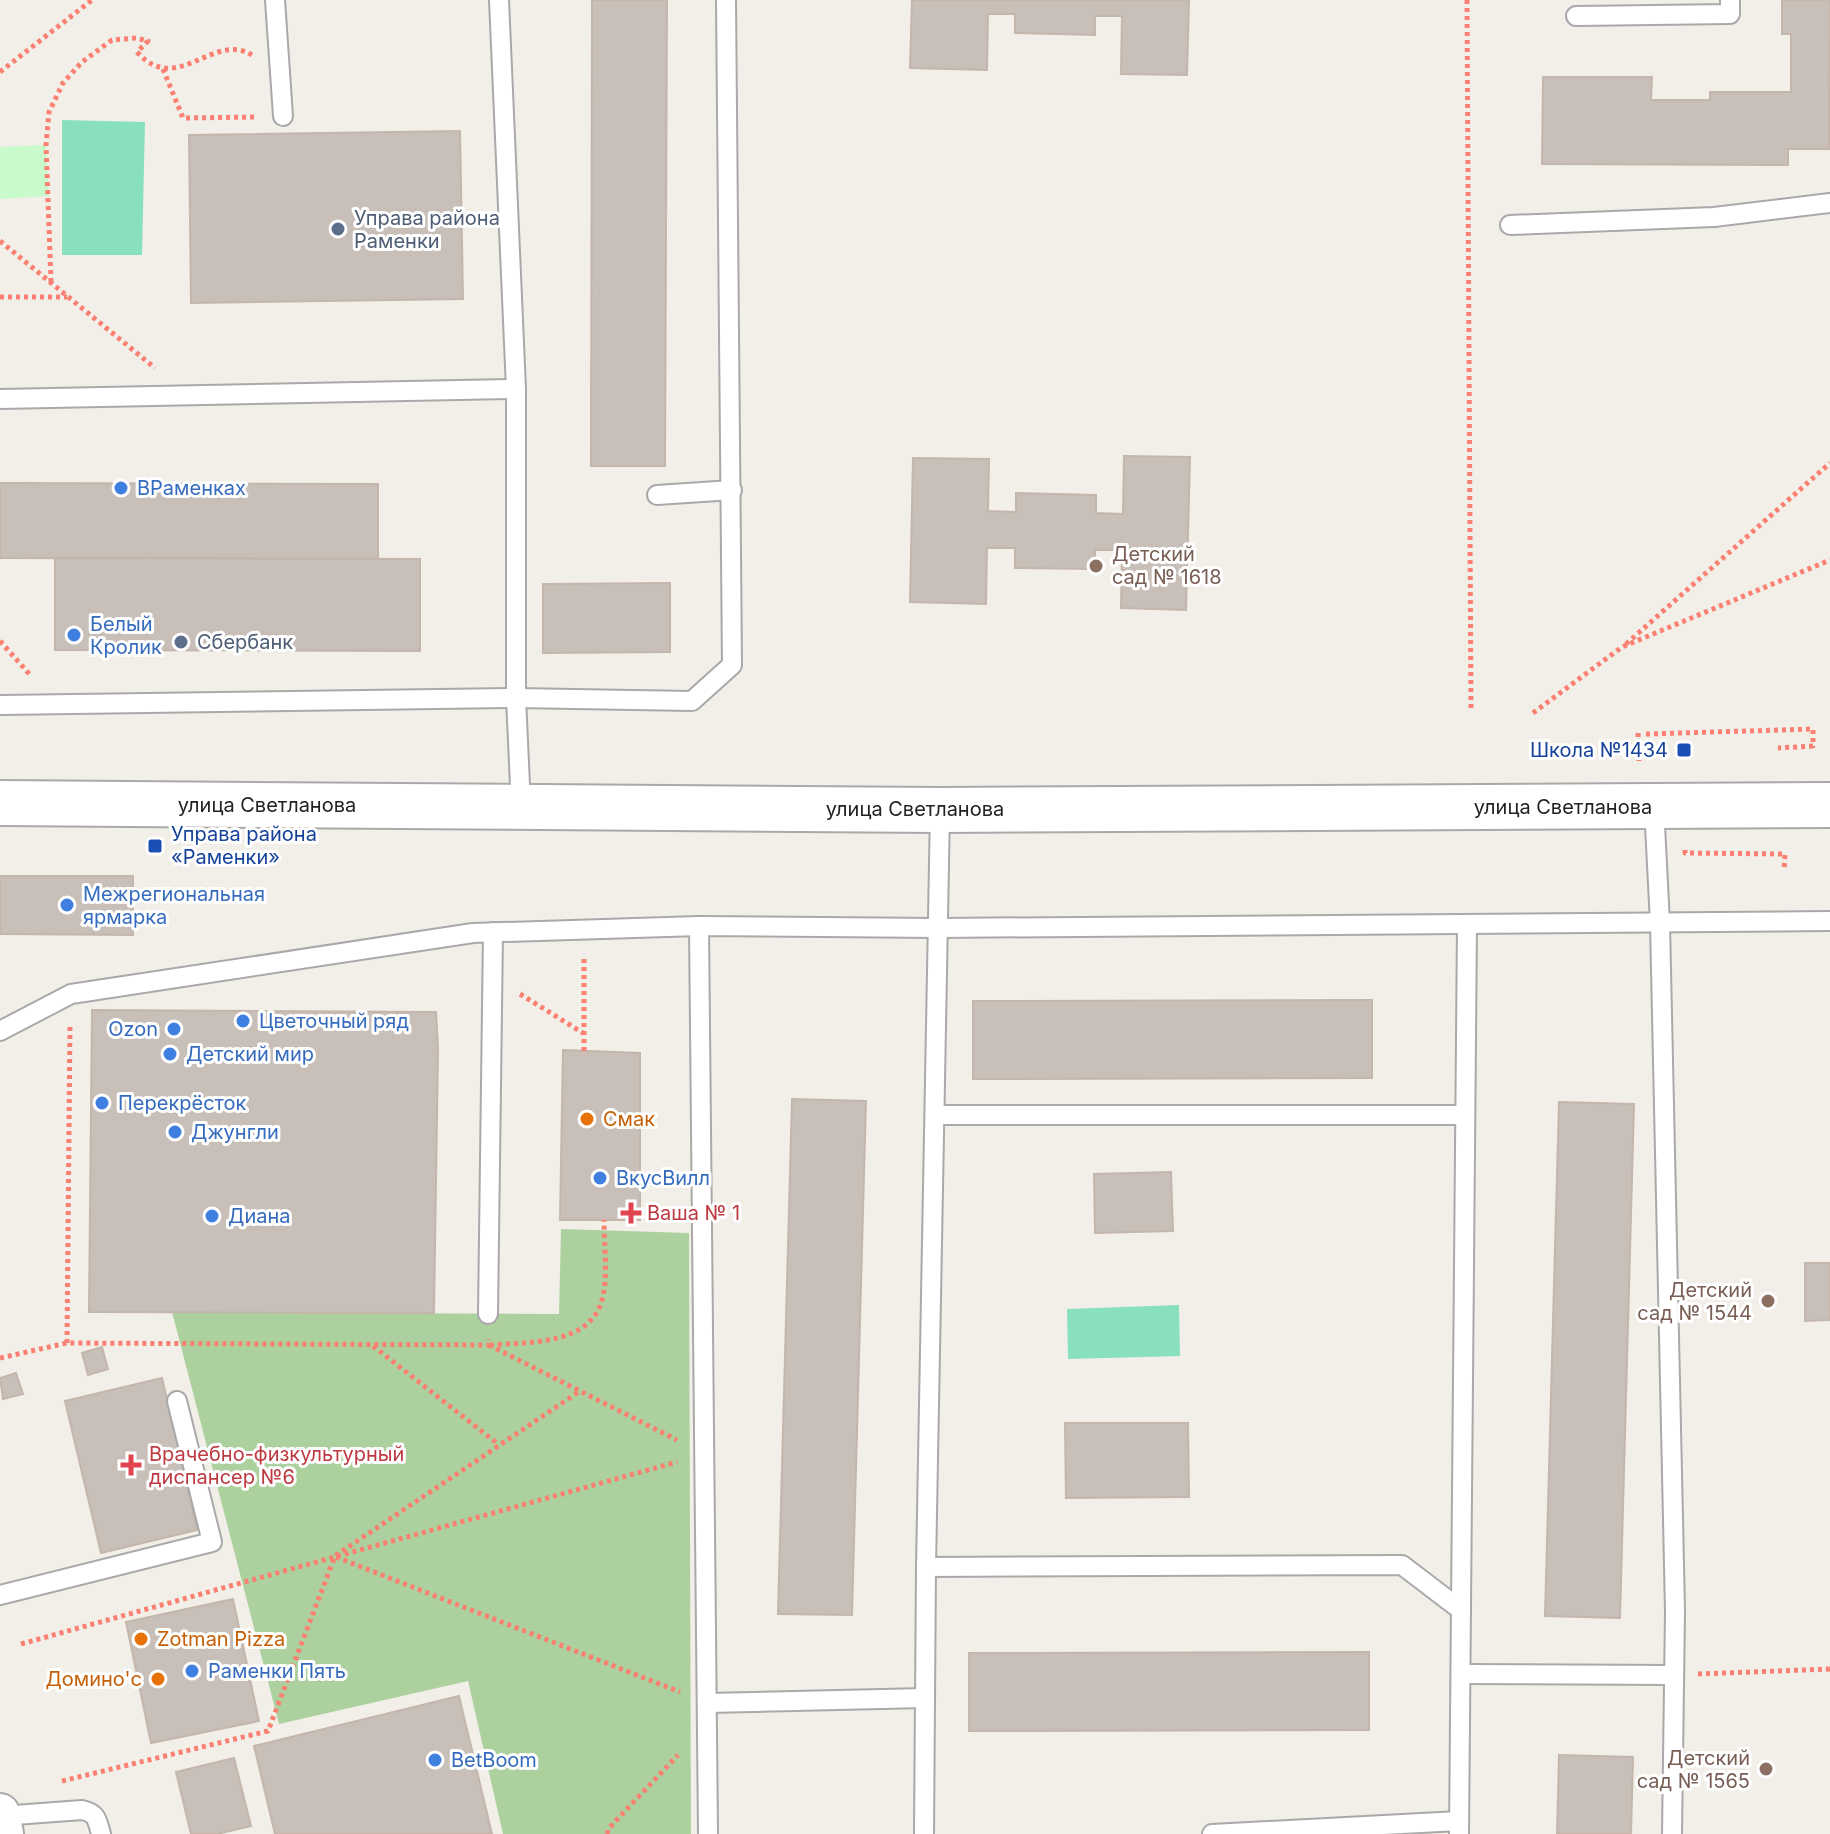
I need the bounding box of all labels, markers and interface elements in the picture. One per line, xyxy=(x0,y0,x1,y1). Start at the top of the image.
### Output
place label: Управа района Раменки xyxy=(354,206,500,253)
marker: Управа района Раменки xyxy=(329,220,347,238)
place label: ВРаменках xyxy=(137,476,246,500)
marker: ВРаменках xyxy=(112,479,130,497)
place label: Детский сад № 1618 xyxy=(1112,542,1222,589)
marker: Детский сад № 1618 xyxy=(1087,557,1105,575)
place label: Белый Кролик xyxy=(90,612,162,659)
marker: Белый Кролик xyxy=(65,626,83,644)
place label: Сбербанк xyxy=(197,630,293,654)
marker: Сбербанк xyxy=(172,633,190,651)
place label: Школа №1434 xyxy=(1530,738,1668,762)
marker: Школа №1434 xyxy=(1675,741,1693,759)
street label: улица Светланова xyxy=(178,793,356,817)
street label: улица Светланова xyxy=(1474,795,1652,819)
street label: улица Светланова xyxy=(826,797,1004,821)
place label: Управа района «Раменки» xyxy=(171,822,317,869)
marker: Управа района «Раменки» xyxy=(146,837,164,855)
place label: Межрегиональная ярмарка xyxy=(83,882,265,929)
marker: Межрегиональная ярмарка xyxy=(58,896,76,914)
place label: Цветочный ряд xyxy=(259,1009,409,1033)
marker: Цветочный ряд xyxy=(234,1012,252,1030)
place label: Ozon xyxy=(108,1017,158,1041)
marker: Ozon xyxy=(165,1020,183,1038)
place label: Детский мир xyxy=(186,1042,314,1066)
marker: Детский мир xyxy=(161,1045,179,1063)
place label: Перекрёсток xyxy=(118,1091,247,1115)
marker: Перекрёсток xyxy=(93,1094,111,1112)
place label: Смак xyxy=(603,1107,655,1131)
marker: Смак xyxy=(578,1110,596,1128)
place label: Джунгли xyxy=(191,1120,279,1144)
marker: Джунгли xyxy=(166,1123,184,1141)
place label: ВкусВилл xyxy=(616,1166,710,1190)
marker: ВкусВилл xyxy=(591,1169,609,1187)
place label: Ваша № 1 xyxy=(647,1201,740,1225)
place label: Диана xyxy=(228,1204,291,1228)
marker: Ваша № 1 xyxy=(622,1204,640,1222)
marker: Диана xyxy=(203,1207,221,1225)
place label: Детский сад № 1544 xyxy=(1637,1278,1752,1325)
marker: Детский сад № 1544 xyxy=(1759,1292,1777,1310)
place label: Врачебно-физкультурный диспансер №6 xyxy=(149,1442,404,1489)
marker: Врачебно-физкультурный диспансер №6 xyxy=(120,1454,142,1476)
place label: Zotman Pizza xyxy=(157,1627,285,1651)
marker: Zotman Pizza xyxy=(132,1630,150,1648)
place label: Раменки Пять xyxy=(208,1659,346,1683)
marker: Раменки Пять xyxy=(183,1662,201,1680)
place label: Домино'c xyxy=(45,1667,142,1691)
marker: Домино'c xyxy=(149,1670,167,1688)
place label: Детский сад № 1565 xyxy=(1637,1746,1750,1793)
place label: BetBoom xyxy=(451,1748,537,1772)
marker: BetBoom xyxy=(426,1751,444,1769)
marker: Детский сад № 1565 xyxy=(1757,1760,1775,1778)

